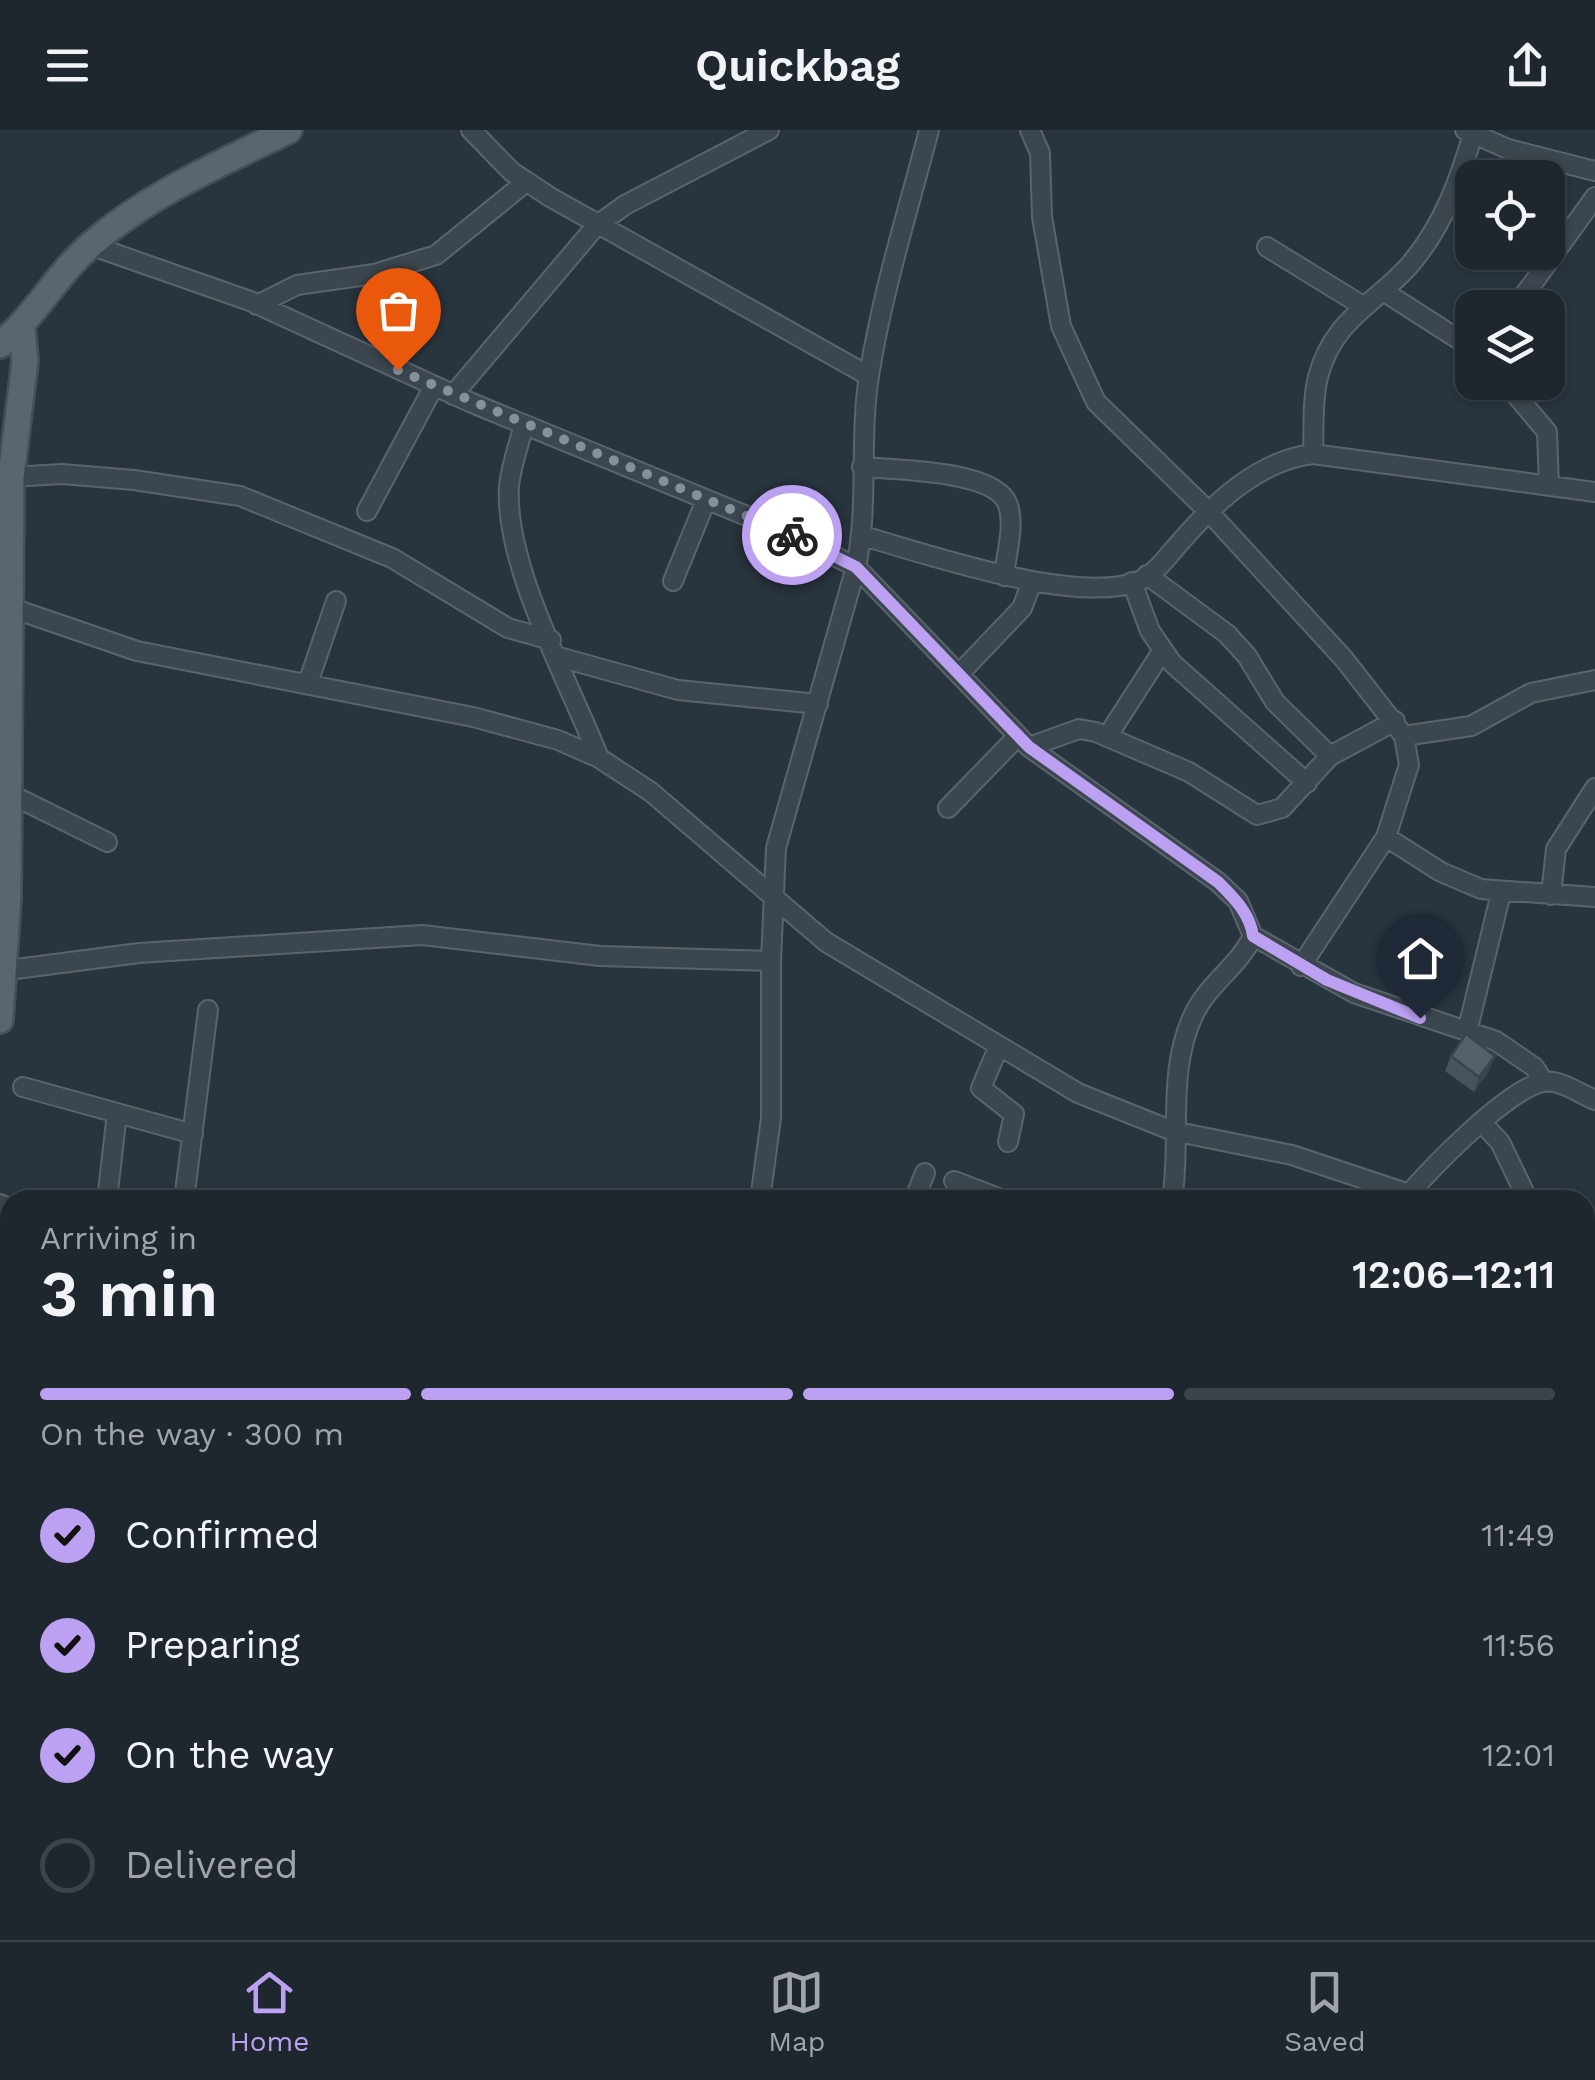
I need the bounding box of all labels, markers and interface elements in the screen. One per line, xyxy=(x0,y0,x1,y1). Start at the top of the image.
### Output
icon: menu xyxy=(40,38,95,93)
icon: share xyxy=(1500,38,1555,93)
text: Quickbag xyxy=(695,39,900,92)
map controls xyxy=(1455,160,1565,400)
button: locate xyxy=(1455,160,1565,270)
pin xyxy=(356,268,441,371)
icon: bag xyxy=(371,283,426,338)
button: layers xyxy=(1455,290,1565,400)
courier xyxy=(742,485,842,585)
icon: bike xyxy=(765,508,820,563)
pin xyxy=(1378,916,1463,1019)
icon: home xyxy=(1393,931,1448,986)
text: Arriving in xyxy=(40,1219,197,1257)
text: 12:06–12:11 xyxy=(1352,1253,1555,1297)
text: 3 min xyxy=(40,1256,218,1332)
text: On the way · 300 m xyxy=(40,1415,344,1453)
icon: check xyxy=(40,1508,95,1563)
text: Confirmed xyxy=(125,1513,320,1557)
text: 11:49 xyxy=(1481,1516,1555,1554)
icon: check xyxy=(40,1618,95,1673)
text: Preparing xyxy=(125,1623,300,1667)
text: 11:56 xyxy=(1482,1626,1555,1664)
icon: check xyxy=(40,1728,95,1783)
text: On the way xyxy=(125,1733,334,1777)
text: 12:01 xyxy=(1482,1736,1555,1774)
text: Delivered xyxy=(125,1843,298,1887)
tab: Home xyxy=(229,1965,309,2058)
tab: Map xyxy=(768,1965,825,2058)
tab: Saved xyxy=(1284,1965,1366,2058)

